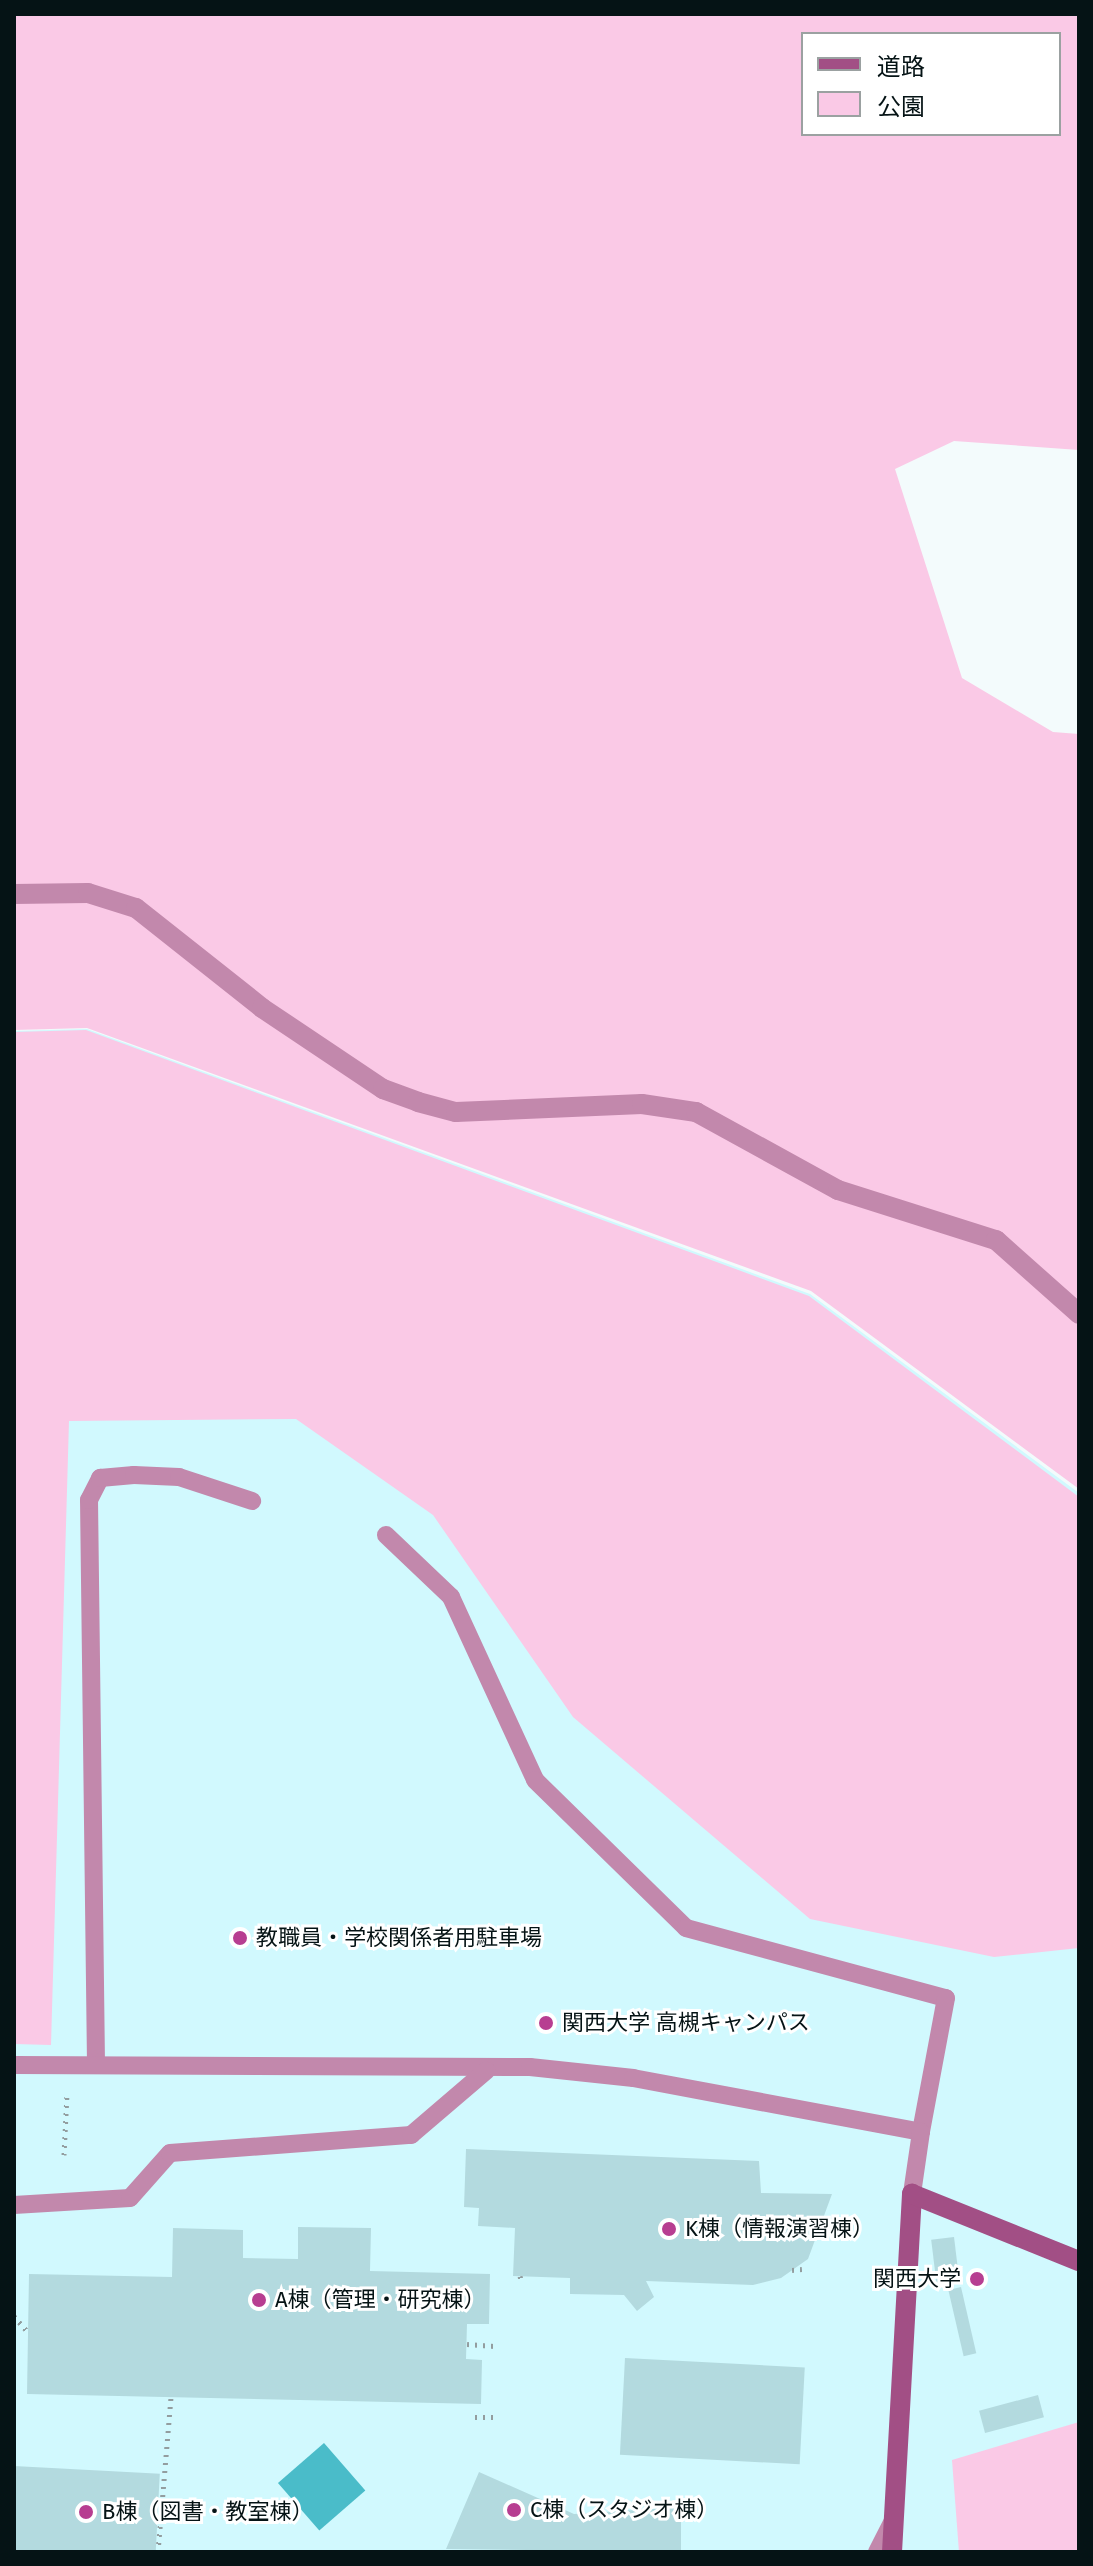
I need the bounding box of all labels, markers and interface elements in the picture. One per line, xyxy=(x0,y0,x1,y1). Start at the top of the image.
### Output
legend xyxy=(801,32,1061,136)
text: 道路 xyxy=(877,53,925,81)
text: 公園 xyxy=(877,93,925,121)
place label: 教職員・学校関係者用駐車場 xyxy=(256,1925,542,1951)
marker: 教職員・学校関係者用駐車場 xyxy=(231,1929,249,1947)
place label: 関西大学 高槻キャンパス xyxy=(562,2010,810,2036)
marker: 関西大学 高槻キャンパス xyxy=(537,2014,555,2032)
place label: K棟（情報演習棟） xyxy=(685,2216,874,2242)
marker: K棟（情報演習棟） xyxy=(660,2220,678,2238)
place label: 関西大学 xyxy=(873,2266,961,2292)
marker: 関西大学 xyxy=(968,2270,986,2288)
place label: A棟（管理・研究棟） xyxy=(275,2287,486,2313)
marker: A棟（管理・研究棟） xyxy=(250,2291,268,2309)
place label: C棟（スタジオ棟） xyxy=(530,2497,718,2523)
place label: B棟（図書・教室棟） xyxy=(102,2499,313,2525)
marker: C棟（スタジオ棟） xyxy=(505,2501,523,2519)
marker: B棟（図書・教室棟） xyxy=(77,2503,95,2521)

